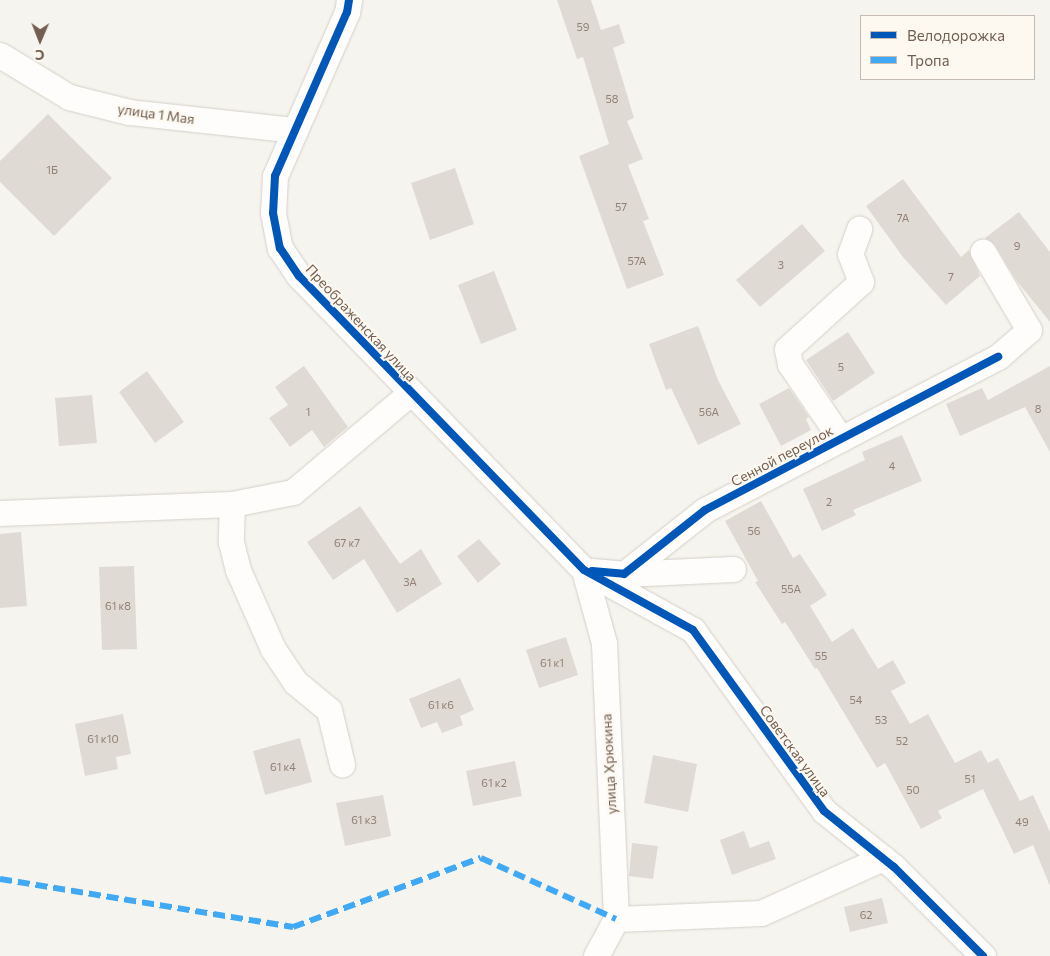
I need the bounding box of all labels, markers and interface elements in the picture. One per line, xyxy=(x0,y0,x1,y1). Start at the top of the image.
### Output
north arrow xyxy=(15,15,65,65)
legend xyxy=(860,15,1035,80)
house number: 59 xyxy=(577,20,589,34)
text: Велодорожка xyxy=(907,26,1005,44)
text: С xyxy=(35,47,45,64)
text: Тропа xyxy=(907,51,949,69)
house number: 58 xyxy=(606,92,618,106)
street label: улица 1 Мая xyxy=(116,100,196,128)
house number: 1Б xyxy=(46,163,58,177)
house number: 57 xyxy=(615,200,627,214)
house number: 7А xyxy=(897,211,909,225)
house number: 9 xyxy=(1014,239,1020,253)
house number: 57А xyxy=(628,254,646,268)
house number: 3 xyxy=(778,258,784,272)
street label: Преображенская улица xyxy=(302,261,420,385)
house number: 7 xyxy=(948,270,954,284)
house number: 5 xyxy=(838,360,844,374)
house number: 8 xyxy=(1035,402,1041,416)
house number: 1 xyxy=(306,405,310,419)
house number: 56А xyxy=(699,405,719,419)
street label: Сенной переулок xyxy=(728,422,836,490)
house number: 4 xyxy=(889,459,895,473)
house number: 2 xyxy=(826,495,832,509)
house number: 56 xyxy=(748,524,760,538)
house number: 67 к7 xyxy=(334,536,360,550)
house number: 3А xyxy=(403,575,417,589)
house number: 55А xyxy=(781,582,801,596)
house number: 61 к8 xyxy=(105,599,131,613)
house number: 55 xyxy=(815,649,827,663)
house number: 61 к1 xyxy=(540,656,564,670)
house number: 54 xyxy=(850,693,862,707)
house number: 61 к6 xyxy=(428,698,454,712)
street label: Советская улица xyxy=(756,702,834,800)
street label: улица Хрюкина xyxy=(598,713,620,815)
house number: 53 xyxy=(875,713,887,727)
house number: 61 к10 xyxy=(87,732,119,746)
house number: 52 xyxy=(896,734,908,748)
house number: 61 к4 xyxy=(270,760,296,774)
house number: 51 xyxy=(964,772,976,786)
house number: 61 к2 xyxy=(481,776,507,790)
house number: 50 xyxy=(906,783,920,797)
house number: 61 к3 xyxy=(351,813,377,827)
house number: 49 xyxy=(1015,815,1029,829)
house number: 62 xyxy=(860,908,872,922)

